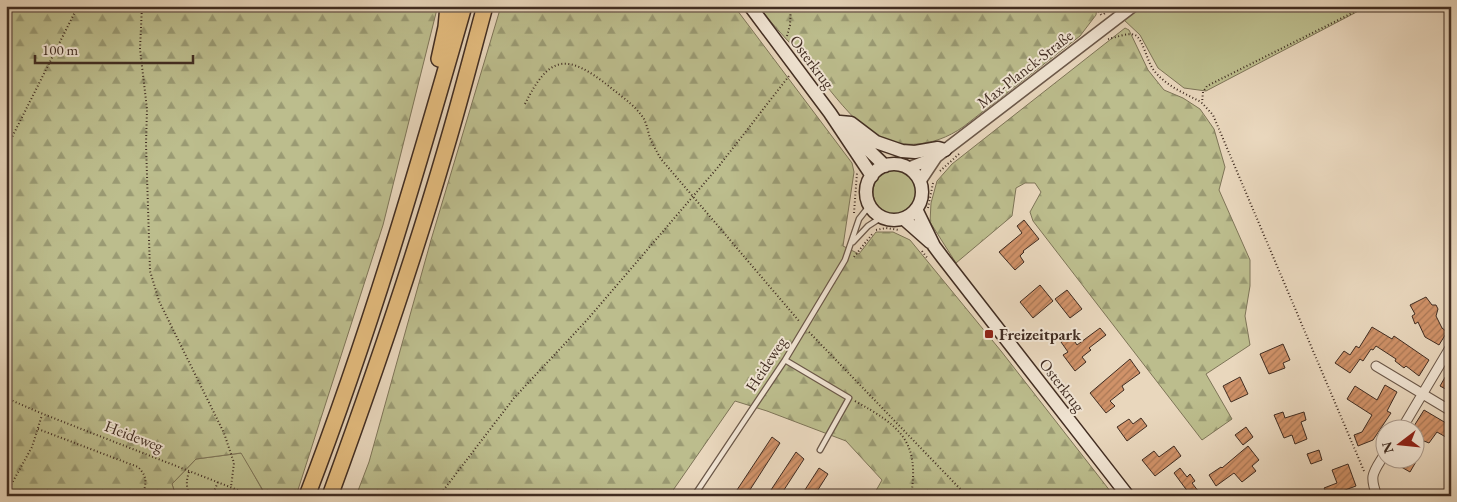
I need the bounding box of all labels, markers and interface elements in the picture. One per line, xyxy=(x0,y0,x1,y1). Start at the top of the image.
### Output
street label: Max-Planck-Straße xyxy=(973,25,1077,113)
street label: Osterkrug xyxy=(785,31,840,94)
scale bar xyxy=(35,32,192,64)
text: 100 m xyxy=(42,40,79,59)
place label: Freizeitpark xyxy=(999,324,1081,345)
marker: Freizeitpark xyxy=(983,328,995,340)
street label: Heideweg xyxy=(741,332,792,395)
street label: Osterkrug xyxy=(1035,354,1090,417)
street label: Heideweg xyxy=(102,415,167,457)
north arrow xyxy=(1374,420,1424,470)
text: N xyxy=(1377,439,1398,456)

